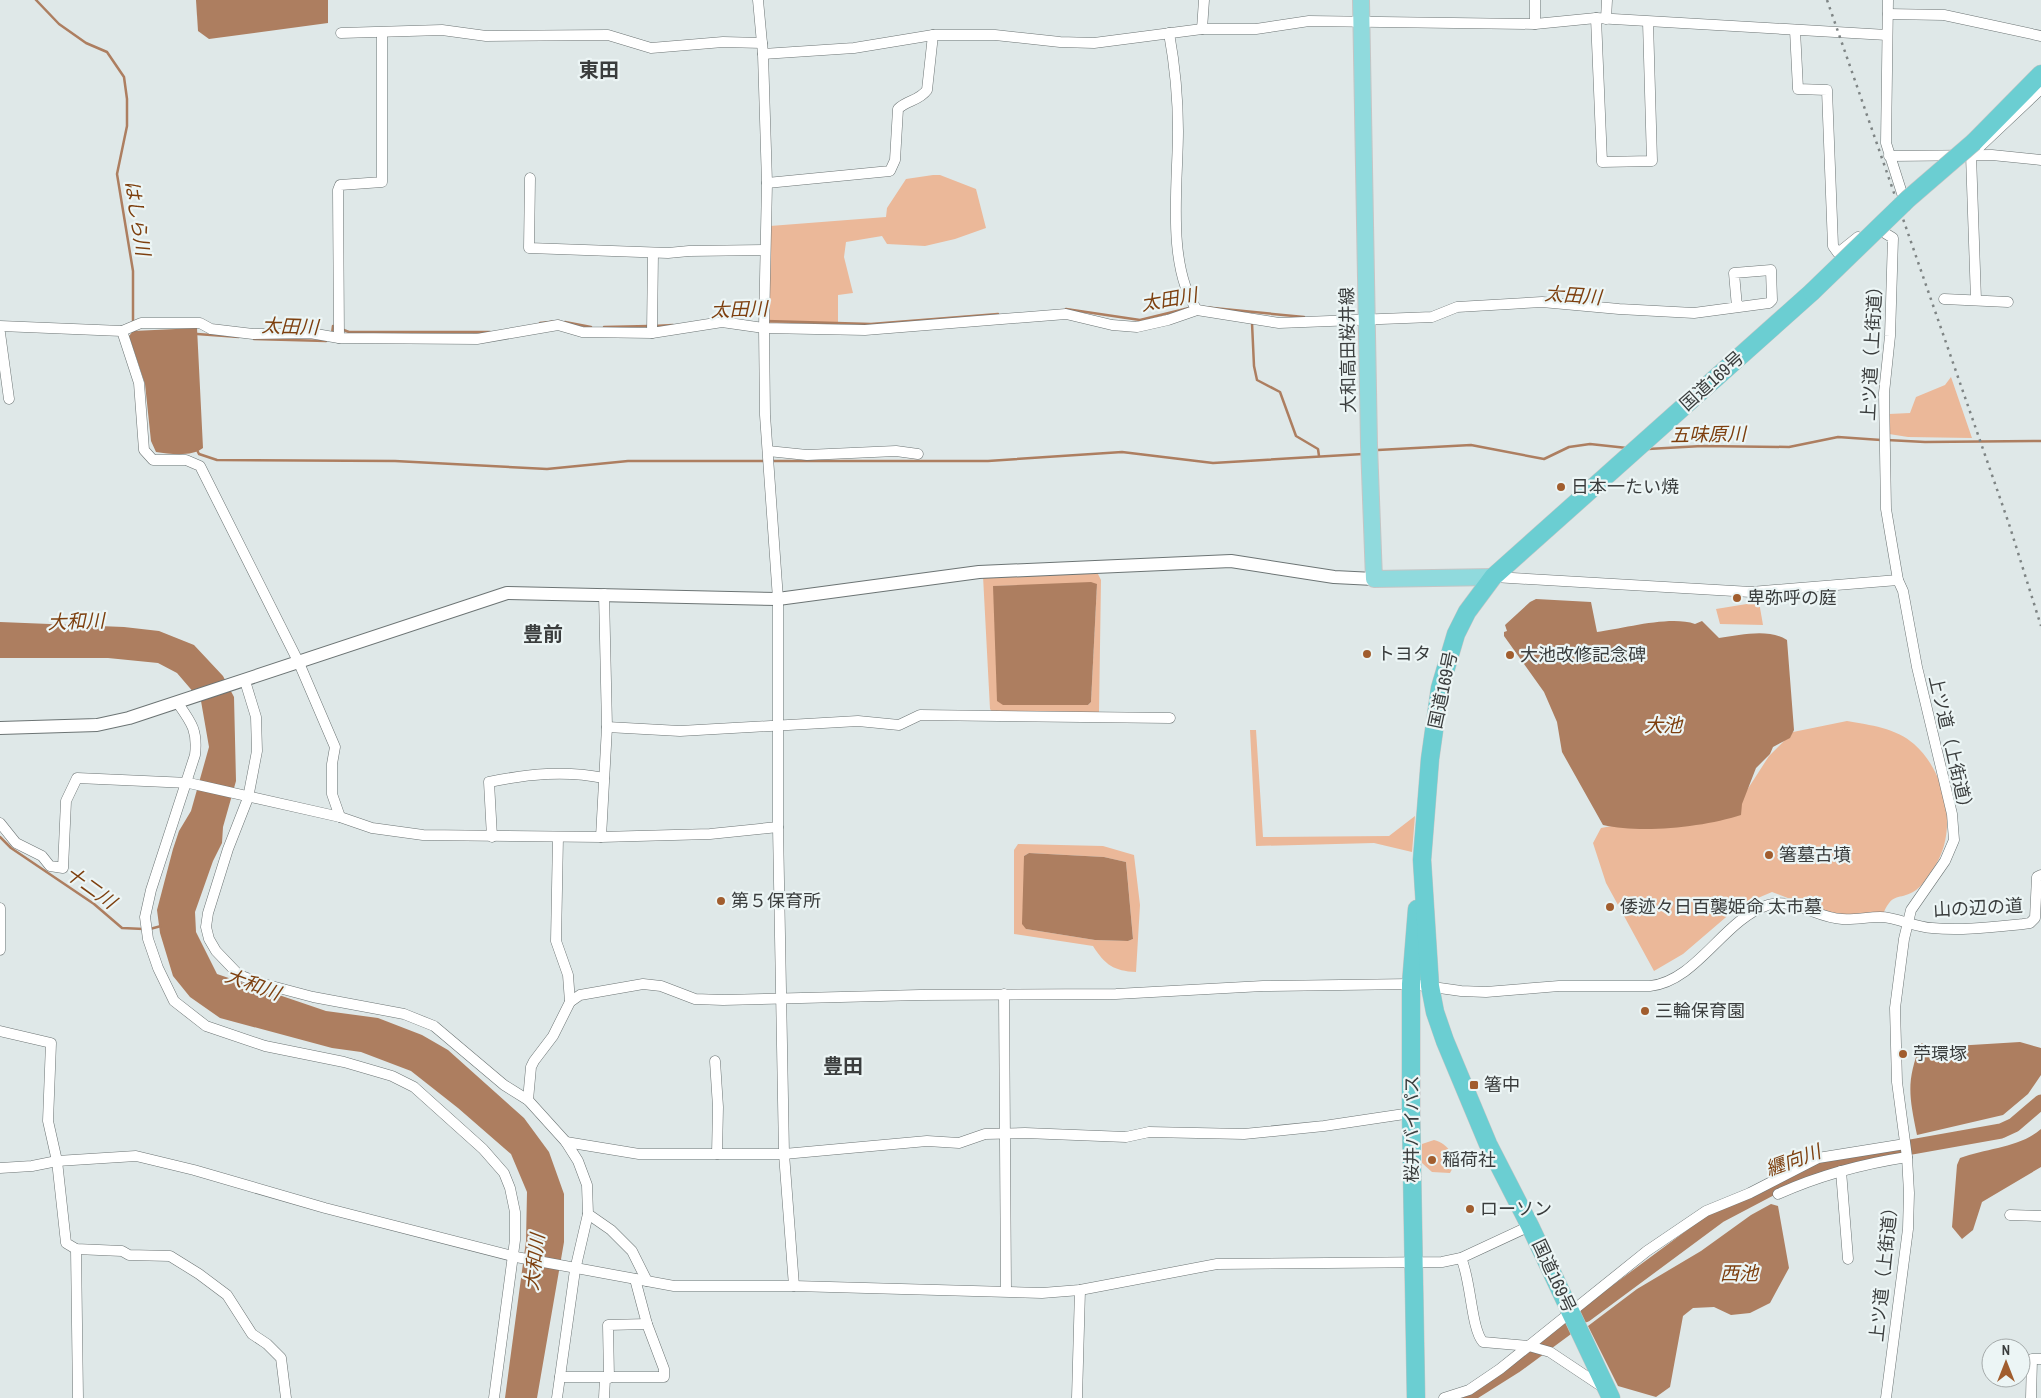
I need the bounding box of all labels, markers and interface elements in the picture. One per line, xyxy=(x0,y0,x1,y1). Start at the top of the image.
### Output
district label: 東田 xyxy=(579,56,619,83)
water label: はしら川 xyxy=(119,178,157,260)
street label: 上ツ道（上街道） xyxy=(1855,276,1888,422)
water label: 太田川 xyxy=(1544,280,1604,310)
water label: 太田川 xyxy=(1139,281,1201,317)
street label: 大和高田桜井線 xyxy=(1334,287,1361,413)
water label: 太田川 xyxy=(710,295,770,323)
water label: 太田川 xyxy=(261,312,321,340)
street label: 国道169号 xyxy=(1674,345,1749,416)
water label: 五味原川 xyxy=(1670,420,1748,448)
place label: 日本一たい焼 xyxy=(1571,474,1679,499)
marker: 日本一たい焼 xyxy=(1555,481,1567,493)
place label: 卑弥呼の庭 xyxy=(1747,585,1837,610)
marker: 卑弥呼の庭 xyxy=(1731,592,1743,604)
water label: 大和川 xyxy=(47,607,107,635)
district label: 豊前 xyxy=(523,620,563,647)
place label: トヨタ xyxy=(1377,641,1431,666)
place label: 大池改修記念碑 xyxy=(1520,642,1646,667)
marker: トヨタ xyxy=(1361,648,1373,660)
street label: 国道169号 xyxy=(1422,649,1463,731)
marker: 大池改修記念碑 xyxy=(1504,649,1516,661)
street label: 上ツ道（上街道） xyxy=(1923,673,1980,819)
water label: 大池 xyxy=(1644,712,1684,738)
place label: 箸墓古墳 xyxy=(1779,842,1851,867)
marker: 箸墓古墳 xyxy=(1763,849,1775,861)
water label: 十二川 xyxy=(60,860,123,915)
place label: 第５保育所 xyxy=(731,888,821,913)
street label: 山の辺の道 xyxy=(1932,893,2024,922)
place label: 倭迹々日百襲姫命 太市墓 xyxy=(1620,894,1822,919)
marker: 第５保育所 xyxy=(715,895,727,907)
marker: 倭迹々日百襲姫命 太市墓 xyxy=(1604,901,1616,913)
water label: 大和川 xyxy=(222,962,286,1007)
place label: 三輪保育園 xyxy=(1655,998,1745,1023)
marker: 三輪保育園 xyxy=(1639,1005,1651,1017)
place label: 苧環塚 xyxy=(1913,1041,1967,1066)
marker: 苧環塚 xyxy=(1897,1048,1909,1060)
district label: 豊田 xyxy=(823,1052,863,1079)
place label: 箸中 xyxy=(1484,1072,1520,1097)
street label: 桜井バイパス xyxy=(1399,1075,1424,1183)
marker: 箸中 xyxy=(1468,1079,1480,1091)
water label: 纒向川 xyxy=(1762,1137,1826,1182)
place label: 稲荷社 xyxy=(1442,1147,1496,1172)
marker: 稲荷社 xyxy=(1426,1154,1438,1166)
place label: ローソン xyxy=(1480,1196,1552,1221)
street label: 上ツ道（上街道） xyxy=(1864,1197,1903,1343)
marker: ローソン xyxy=(1464,1203,1476,1215)
water label: 大和川 xyxy=(518,1230,551,1292)
street label: 国道169号 xyxy=(1527,1235,1582,1317)
water label: 西池 xyxy=(1720,1260,1760,1286)
north arrow xyxy=(1981,1338,2031,1388)
text: N xyxy=(2002,1341,2010,1359)

